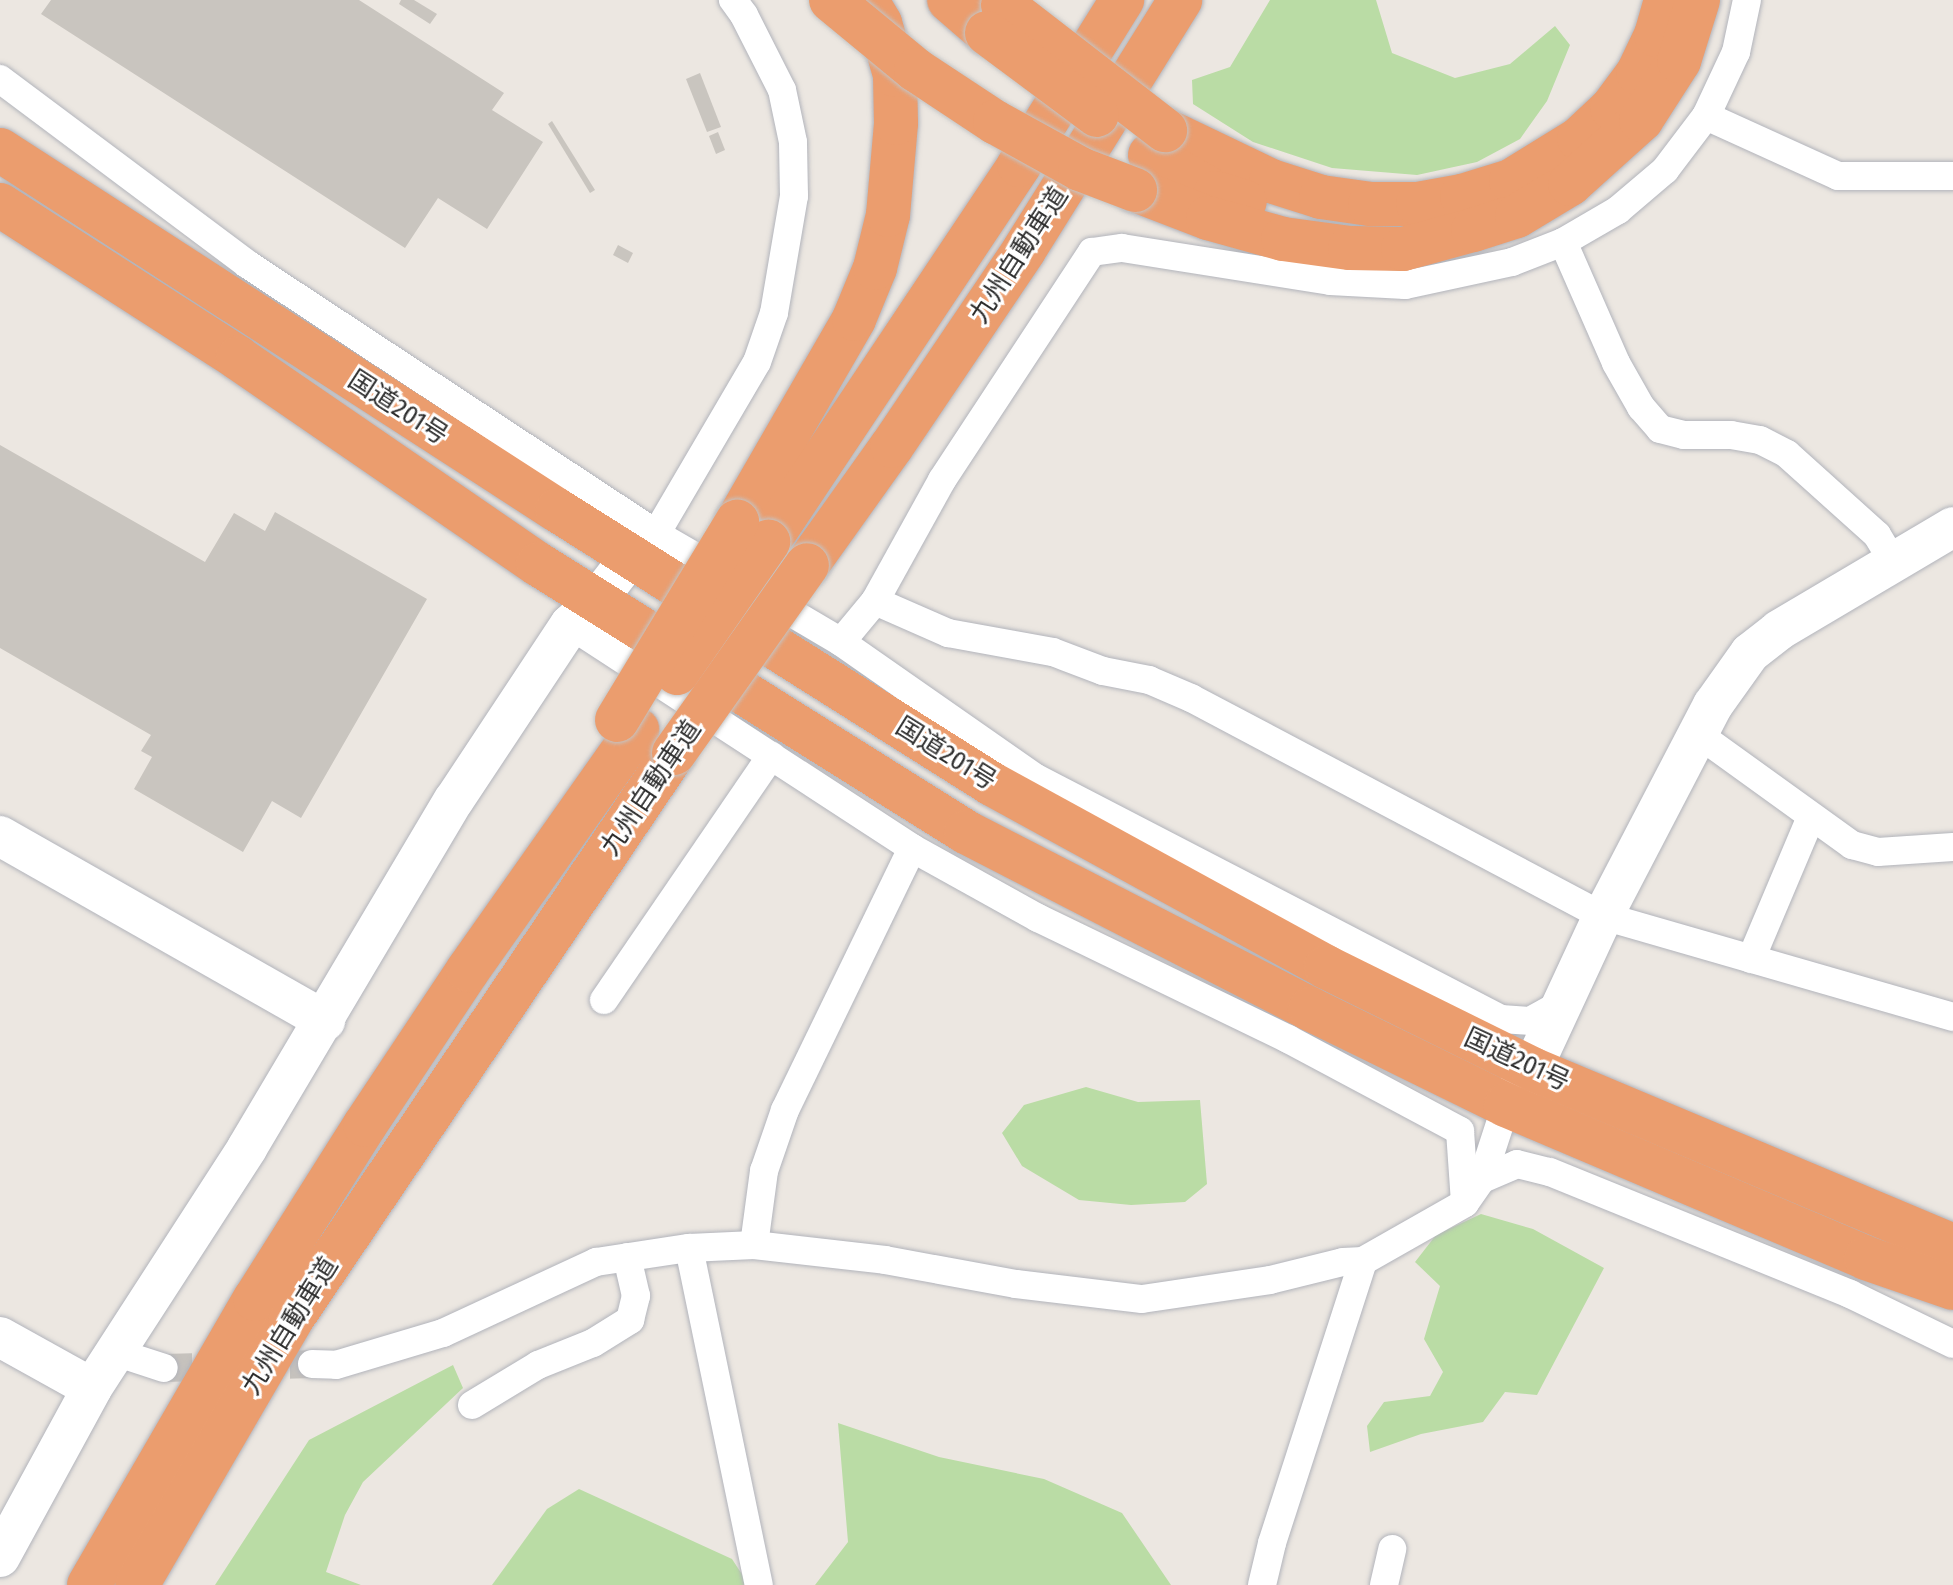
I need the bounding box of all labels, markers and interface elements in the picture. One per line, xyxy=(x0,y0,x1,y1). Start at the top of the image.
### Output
street label: 九州自動車道 xyxy=(963,181,1075,329)
street label: 国道201号 xyxy=(342,364,454,452)
street label: 国道201号 xyxy=(890,711,1002,797)
street label: 九州自動車道 xyxy=(594,715,708,861)
street label: 国道201号 xyxy=(1459,1022,1575,1098)
street label: 九州自動車道 xyxy=(235,1252,345,1400)

